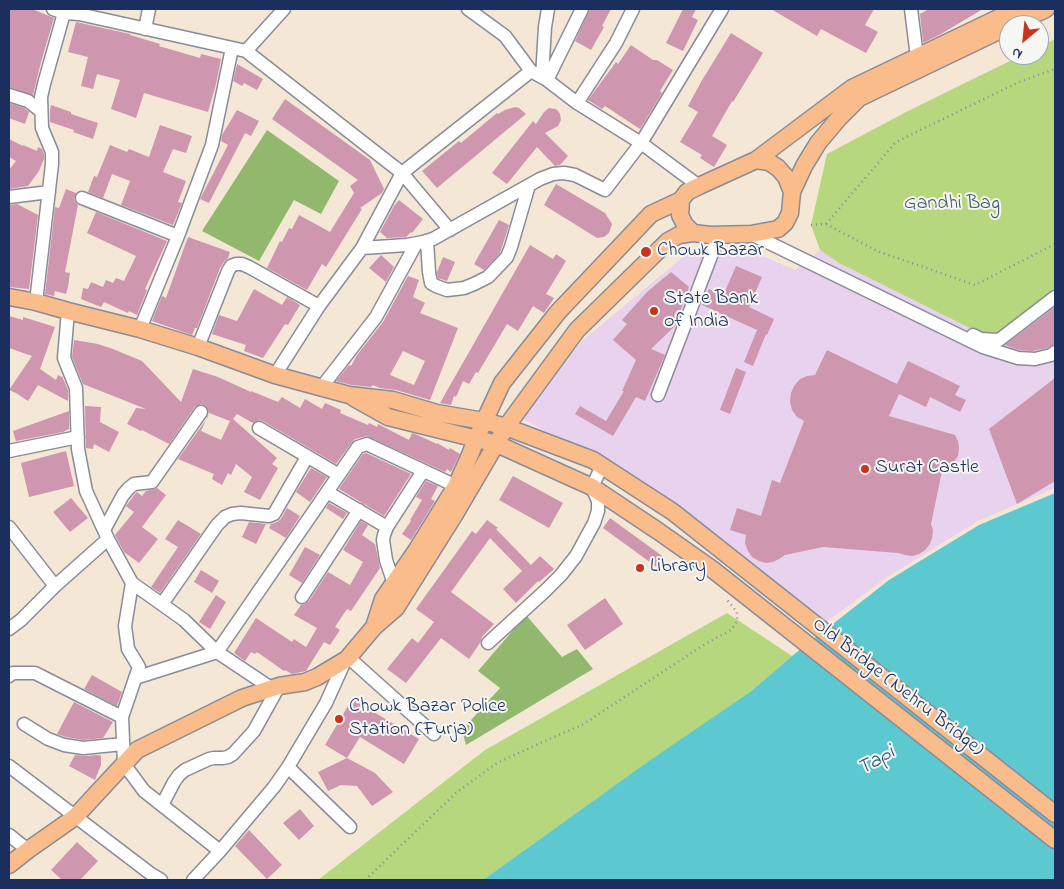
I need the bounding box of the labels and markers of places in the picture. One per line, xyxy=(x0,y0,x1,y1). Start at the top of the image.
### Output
place label: Chowk Bazar xyxy=(657,240,764,264)
marker: Chowk Bazar xyxy=(639,245,653,259)
place label: State Bank of India xyxy=(664,288,758,335)
marker: State Bank of India xyxy=(648,305,660,317)
place label: Surat Castle xyxy=(875,457,979,481)
marker: Surat Castle xyxy=(859,463,871,475)
place label: Library xyxy=(650,556,706,580)
marker: Library xyxy=(634,562,646,574)
place label: Chowk Bazar Police Station (Furja) xyxy=(349,696,506,743)
marker: Chowk Bazar Police Station (Furja) xyxy=(333,713,345,725)

